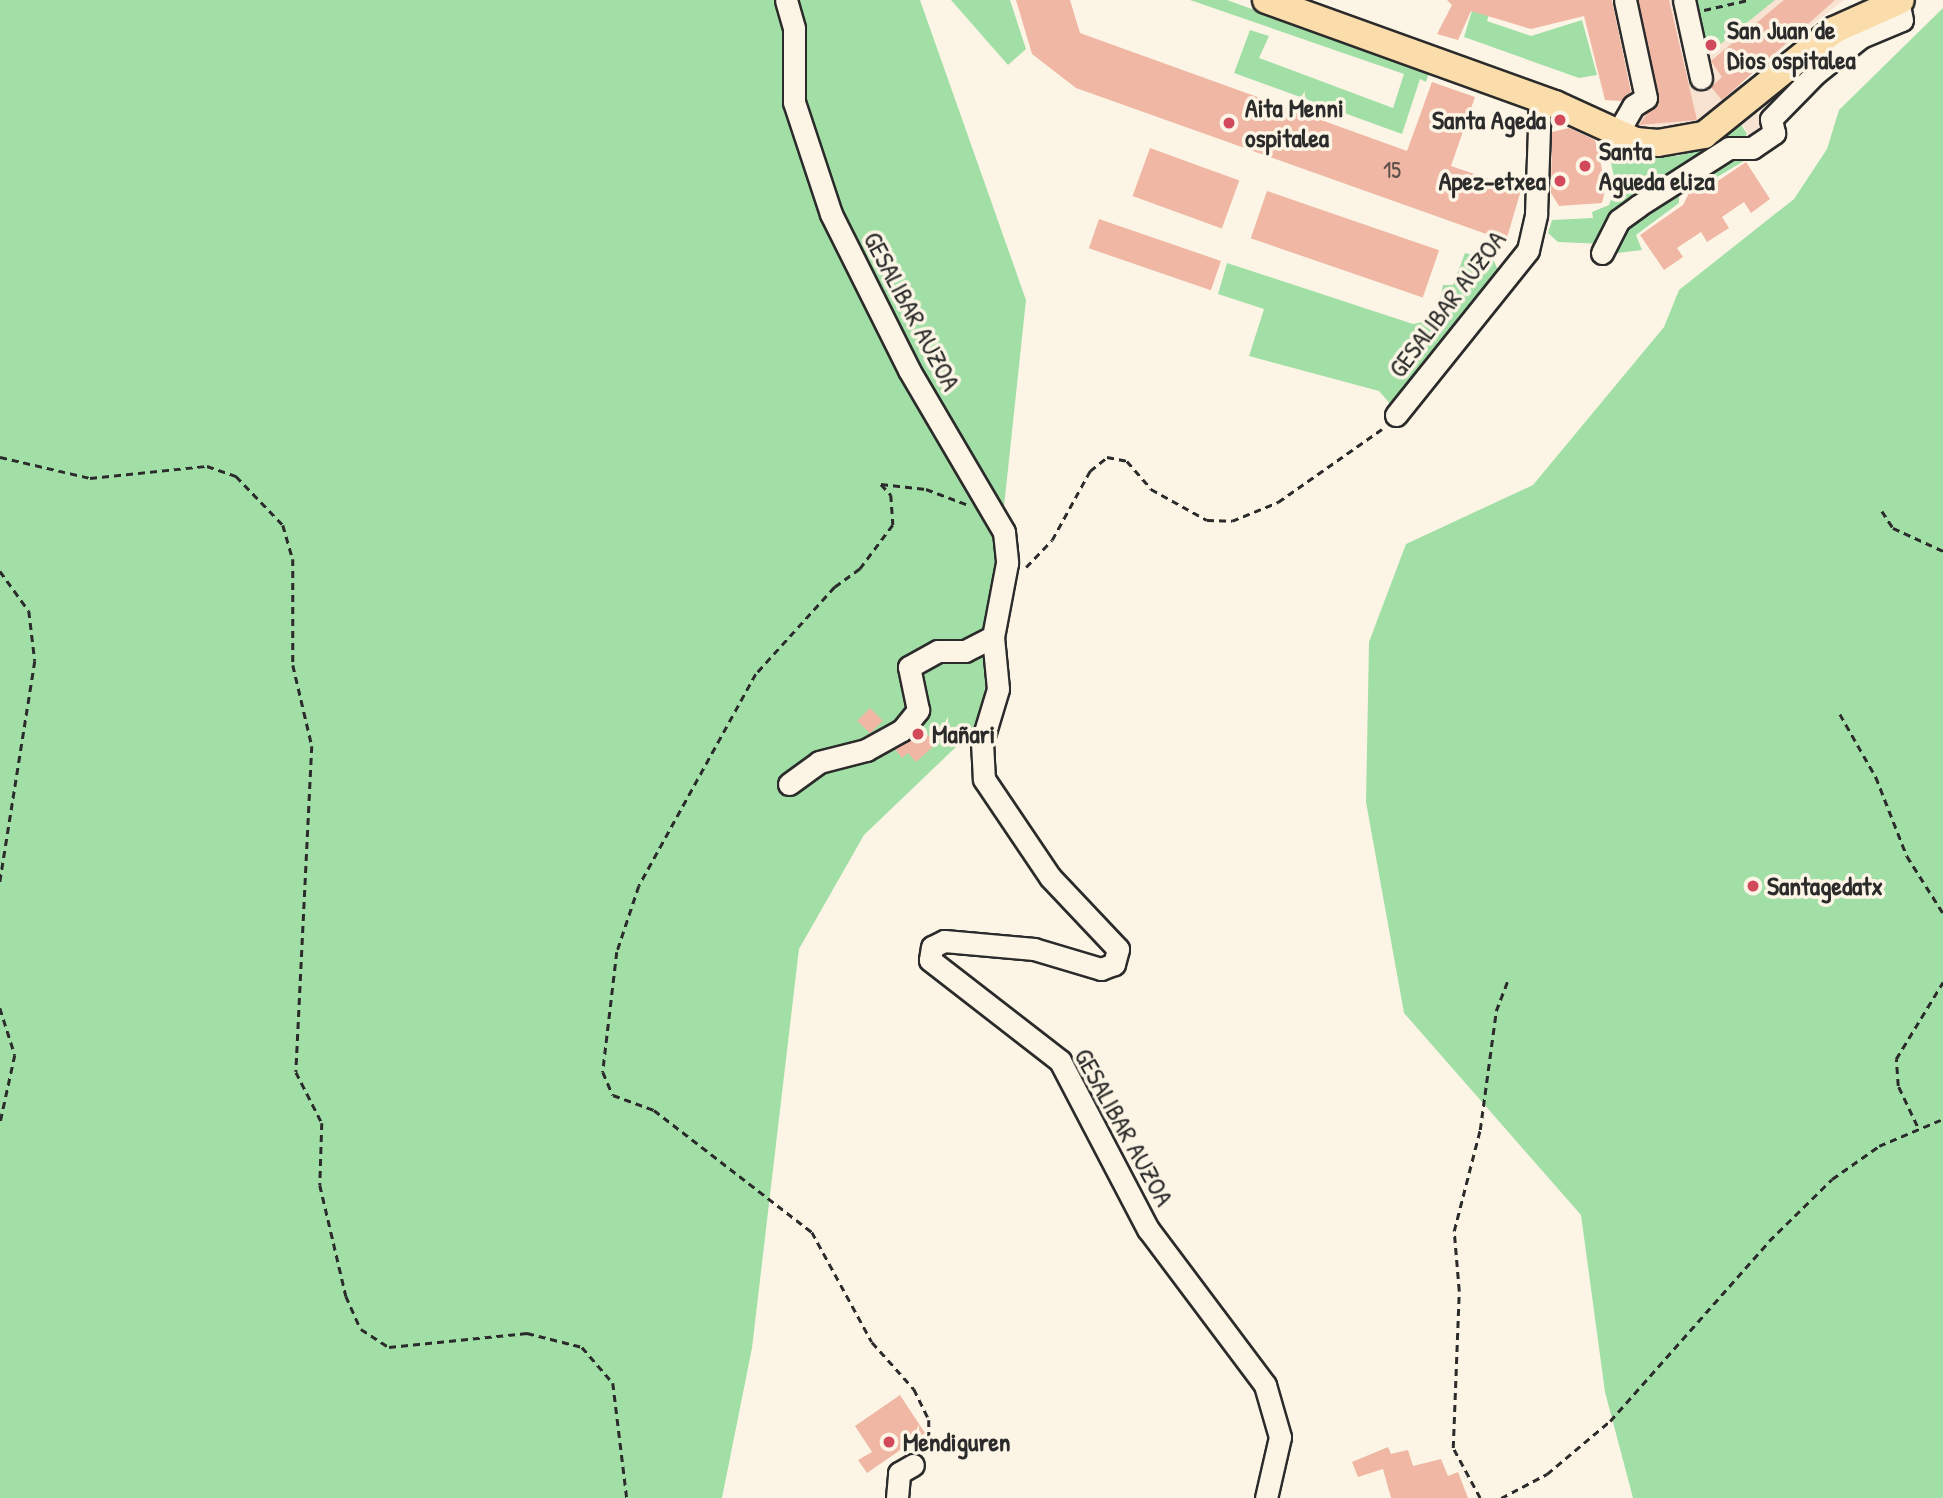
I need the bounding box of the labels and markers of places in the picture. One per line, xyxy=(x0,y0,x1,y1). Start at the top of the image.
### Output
place label: San Juan de Dios ospitalea xyxy=(1727,14,1856,76)
marker: San Juan de Dios ospitalea xyxy=(1701,35,1721,55)
place label: Aita Menni ospitalea xyxy=(1245,92,1344,154)
place label: Santa Ageda xyxy=(1432,104,1546,136)
marker: Santa Ageda xyxy=(1552,112,1568,128)
marker: Aita Menni ospitalea xyxy=(1219,113,1239,133)
place label: Santa Agueda eliza xyxy=(1599,135,1715,196)
marker: Santa Agueda eliza xyxy=(1577,158,1593,174)
place label: Apez-etxea xyxy=(1439,165,1546,197)
marker: Apez-etxea xyxy=(1552,173,1568,189)
place label: Mañari xyxy=(932,718,995,750)
marker: Mañari xyxy=(910,726,926,742)
place label: Santagedatx xyxy=(1767,870,1883,902)
marker: Santagedatx xyxy=(1745,878,1761,894)
place label: Mendiguren xyxy=(903,1426,1011,1458)
marker: Mendiguren xyxy=(881,1434,897,1450)

